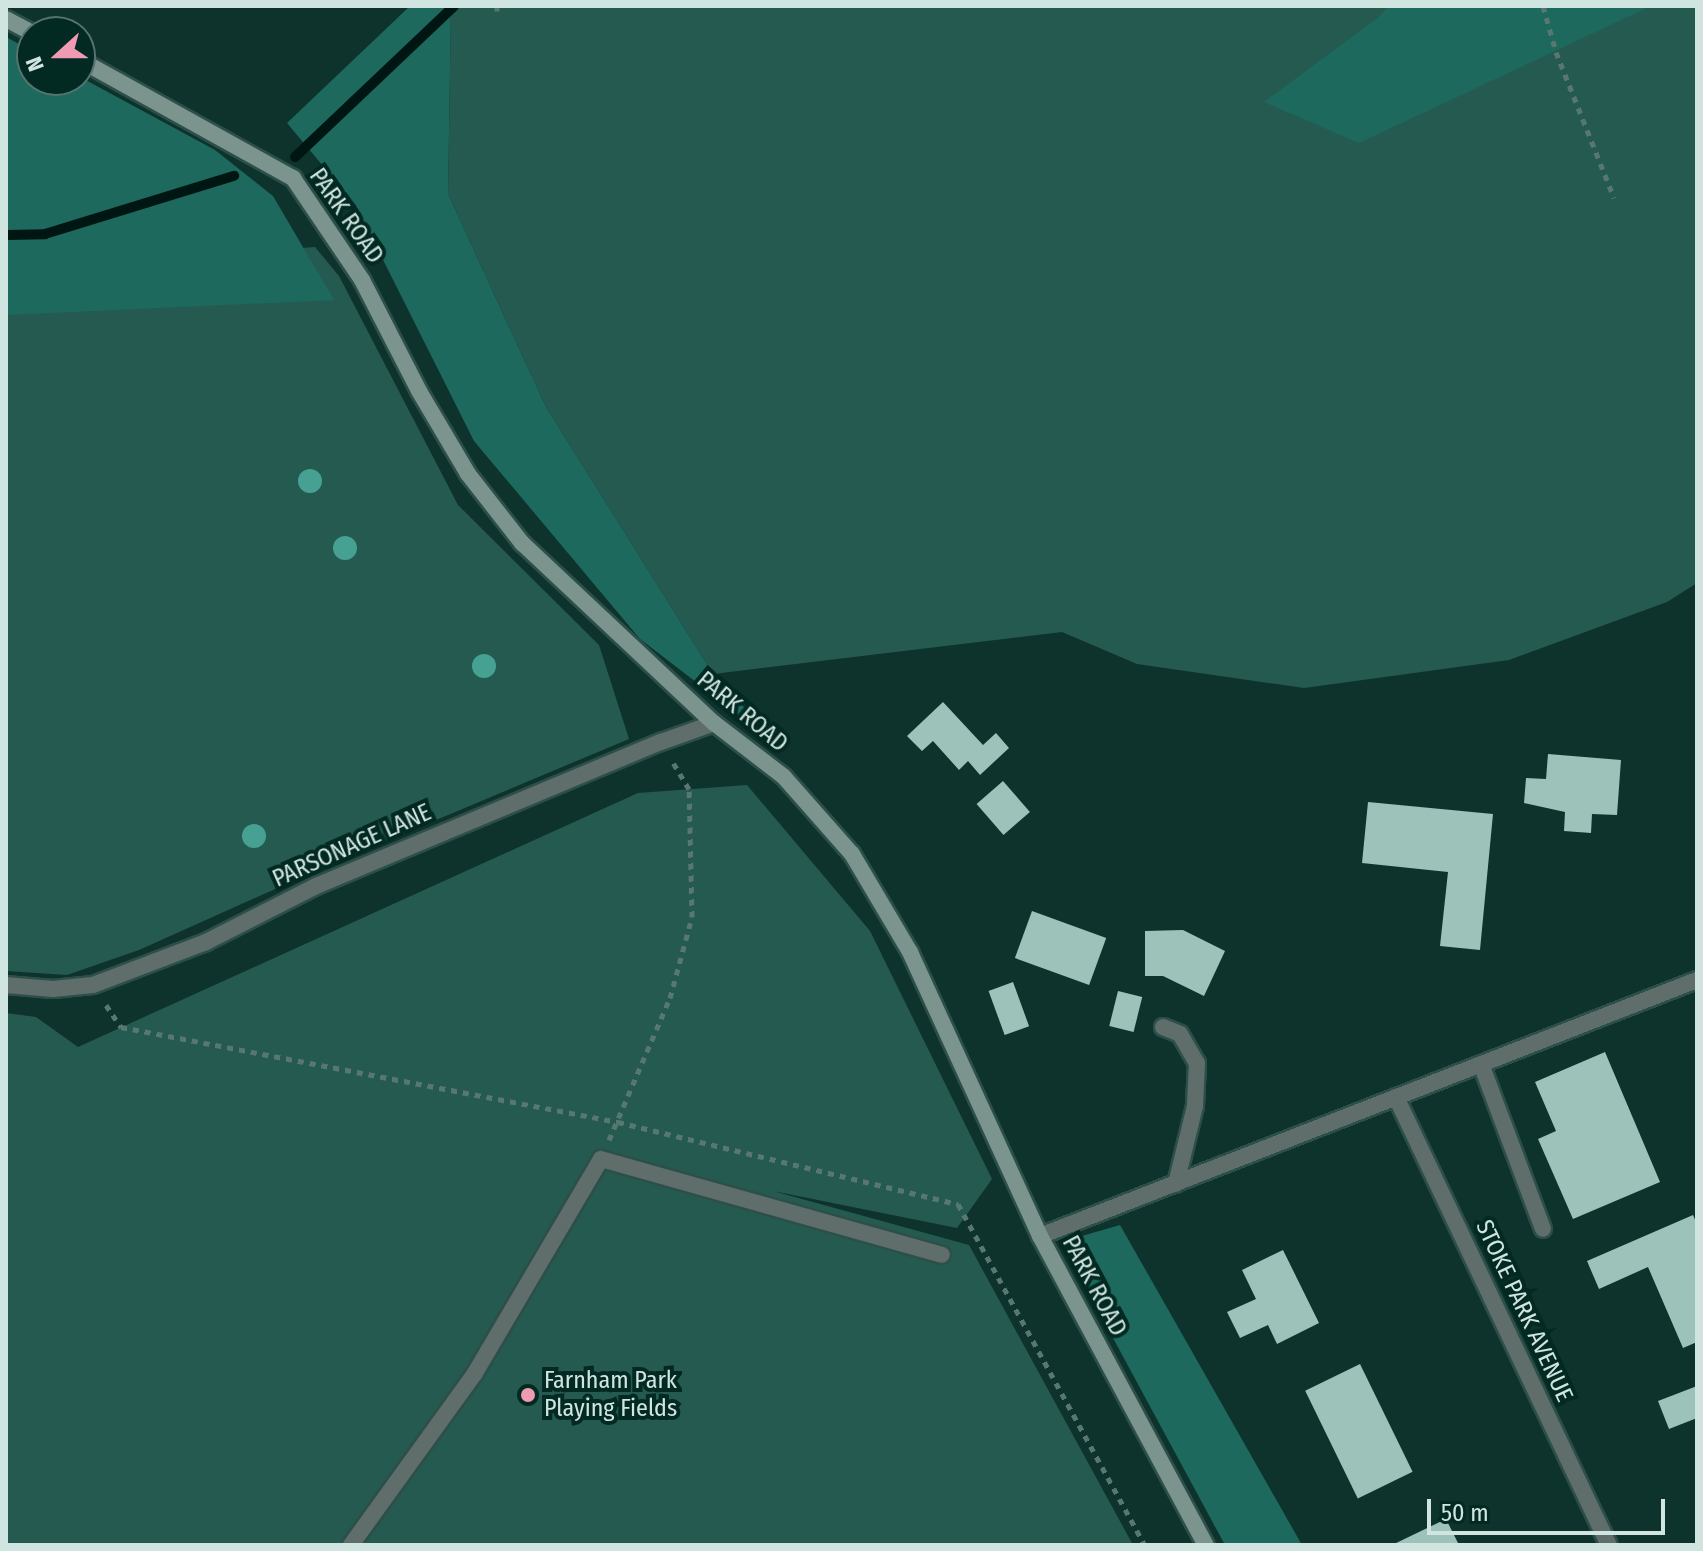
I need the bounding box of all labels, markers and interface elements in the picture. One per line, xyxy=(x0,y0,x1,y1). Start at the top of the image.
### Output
north arrow xyxy=(16,16,96,96)
text: N xyxy=(20,53,50,75)
street label: PARK ROAD xyxy=(303,163,389,269)
street label: PARK ROAD xyxy=(691,666,793,758)
street label: PARSONAGE LANE xyxy=(268,798,436,894)
street label: STOKE PARK AVENUE xyxy=(1469,1216,1579,1406)
street label: PARK ROAD xyxy=(1056,1231,1132,1341)
place label: Farnham Park Playing Fields xyxy=(544,1367,677,1423)
marker: Farnham Park Playing Fields xyxy=(519,1386,537,1404)
scale bar xyxy=(1431,1483,1669,1533)
text: 50 m xyxy=(1441,1499,1489,1527)

